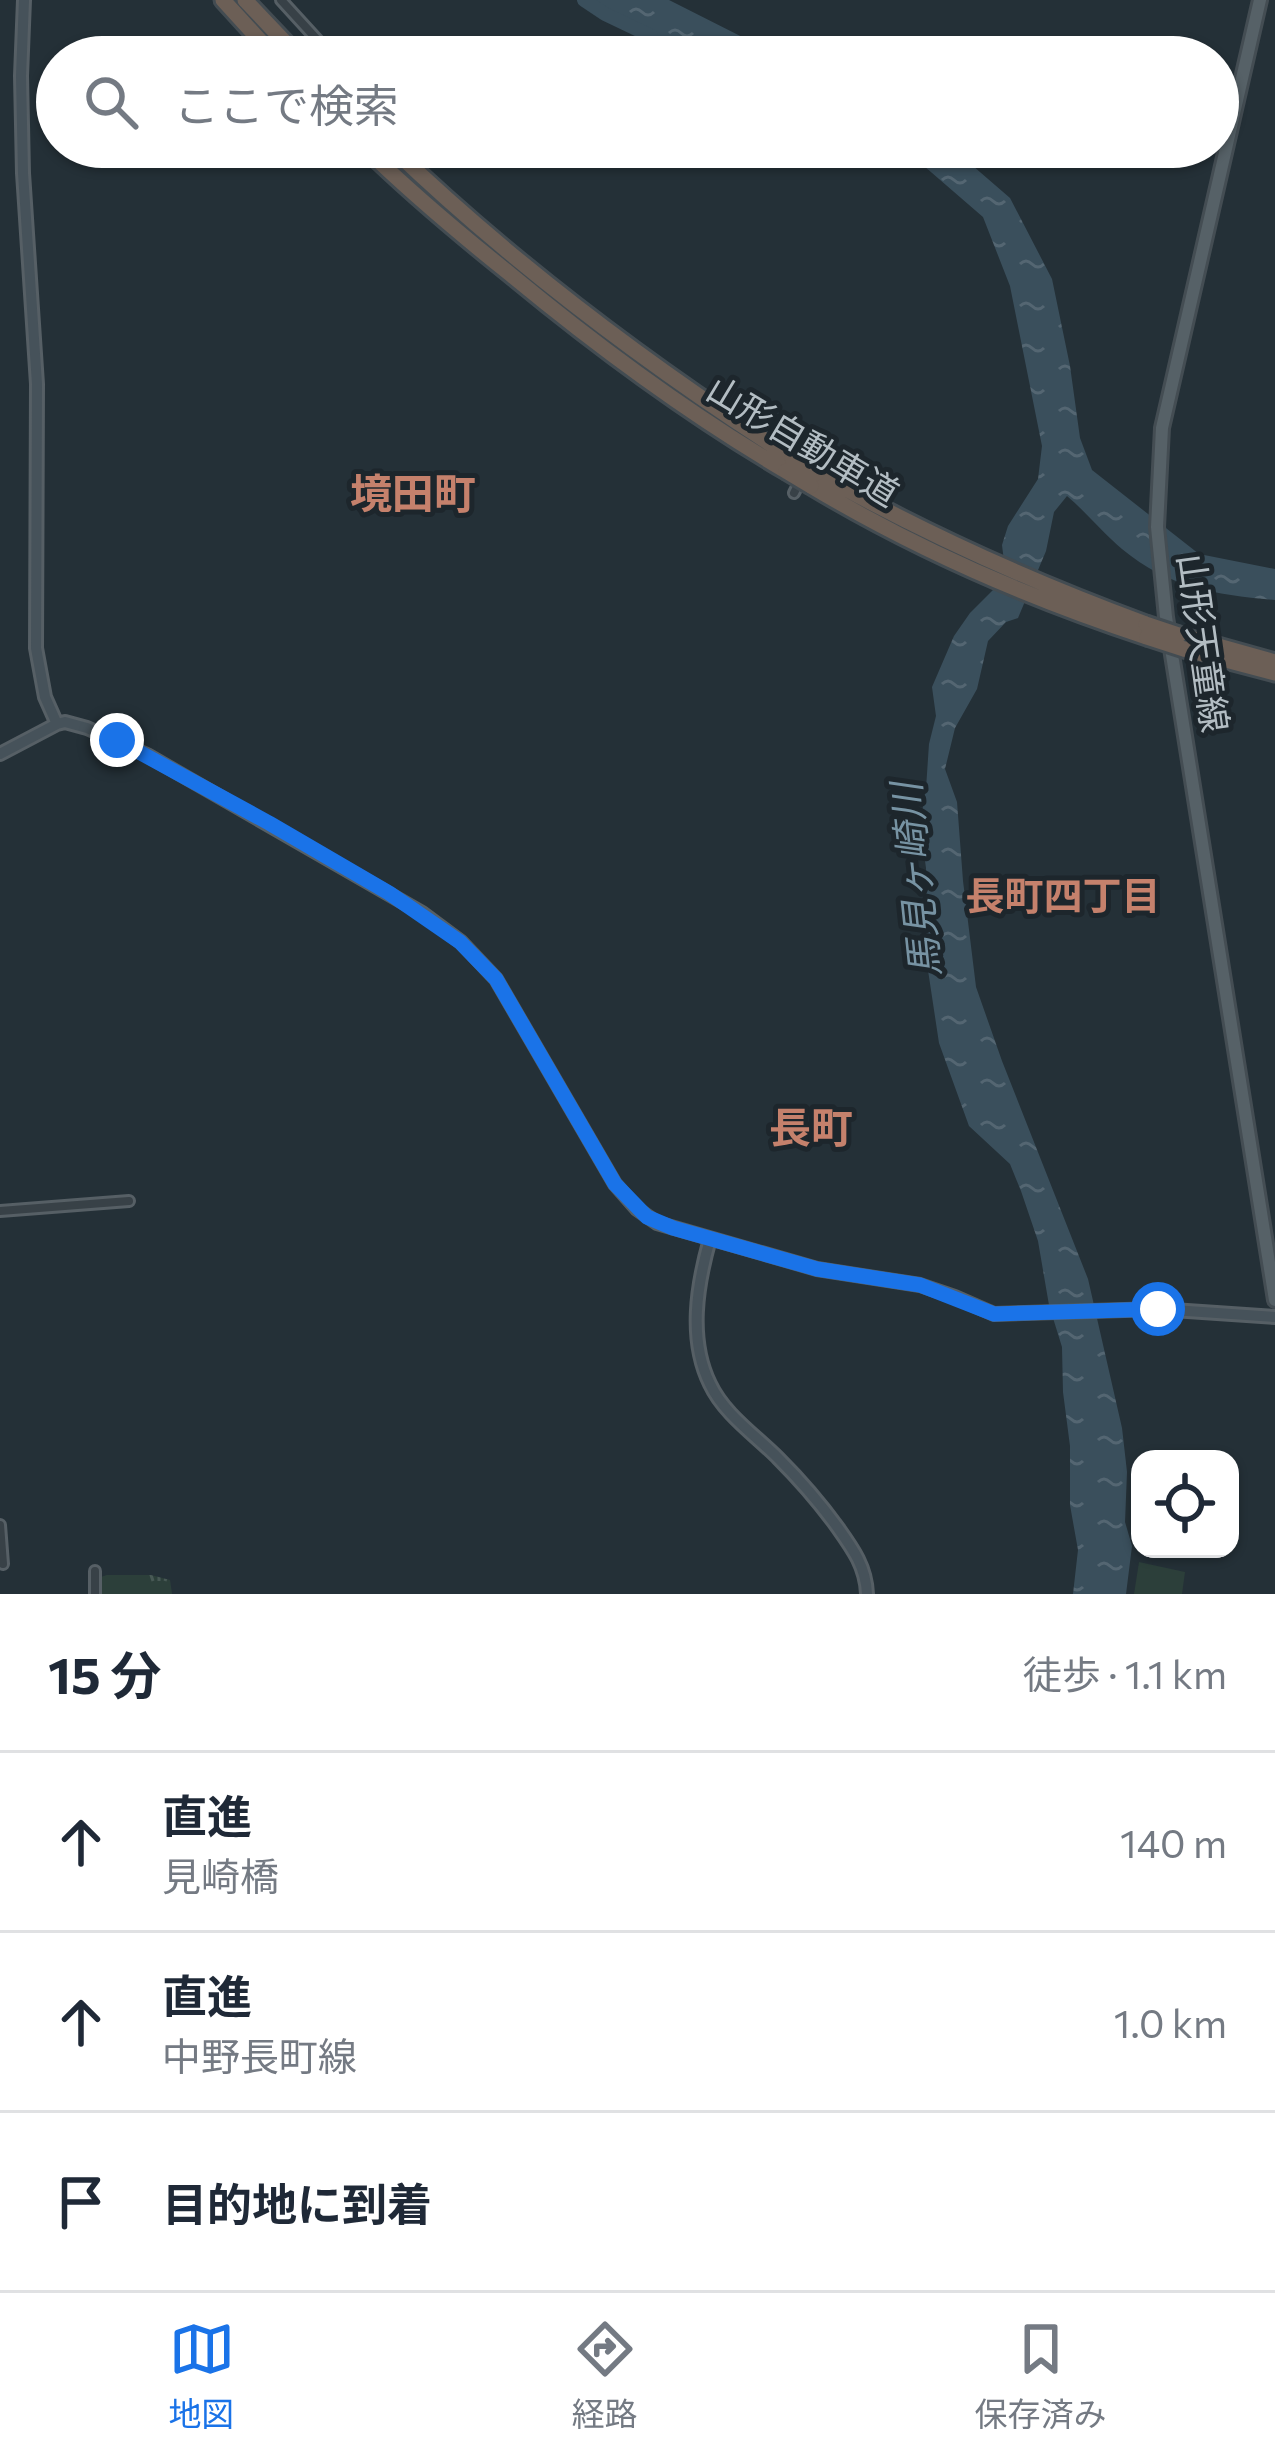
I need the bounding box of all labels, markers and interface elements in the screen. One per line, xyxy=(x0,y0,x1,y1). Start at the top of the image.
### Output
search box xyxy=(36,36,1239,168)
icon: search xyxy=(78,69,144,135)
text: ここで検索 xyxy=(174,76,399,131)
street label: 山形自動車道 xyxy=(700,365,908,514)
district label: 境田町 xyxy=(350,466,476,518)
street label: 山形天童線 xyxy=(1171,551,1239,735)
route end xyxy=(90,713,144,767)
water label: 馬見ヶ崎川 xyxy=(880,777,948,980)
district label: 長町四丁目 xyxy=(965,870,1161,918)
district label: 長町 xyxy=(769,1100,853,1152)
route start xyxy=(1131,1282,1185,1336)
map controls xyxy=(1131,1450,1239,1558)
button: locate xyxy=(1131,1450,1239,1558)
text: 15 分 xyxy=(48,1642,162,1705)
text: 徒歩 · 1.1 km xyxy=(1023,1649,1227,1697)
text: 直進 xyxy=(162,1787,252,1842)
icon: ahead xyxy=(48,1809,114,1875)
text: 140 m xyxy=(1120,1818,1227,1866)
text: 見崎橋 xyxy=(162,1851,279,1899)
text: 直進 xyxy=(162,1967,252,2022)
icon: ahead xyxy=(48,1989,114,2055)
text: 1.0 km xyxy=(1114,1998,1227,2046)
text: 中野長町線 xyxy=(162,2031,357,2079)
icon: arrive xyxy=(48,2169,114,2235)
text: 目的地に到着 xyxy=(162,2175,432,2230)
tab: 地図 xyxy=(169,2316,235,2436)
tab: 経路 xyxy=(572,2316,638,2436)
tab: 保存済み xyxy=(975,2316,1107,2436)

